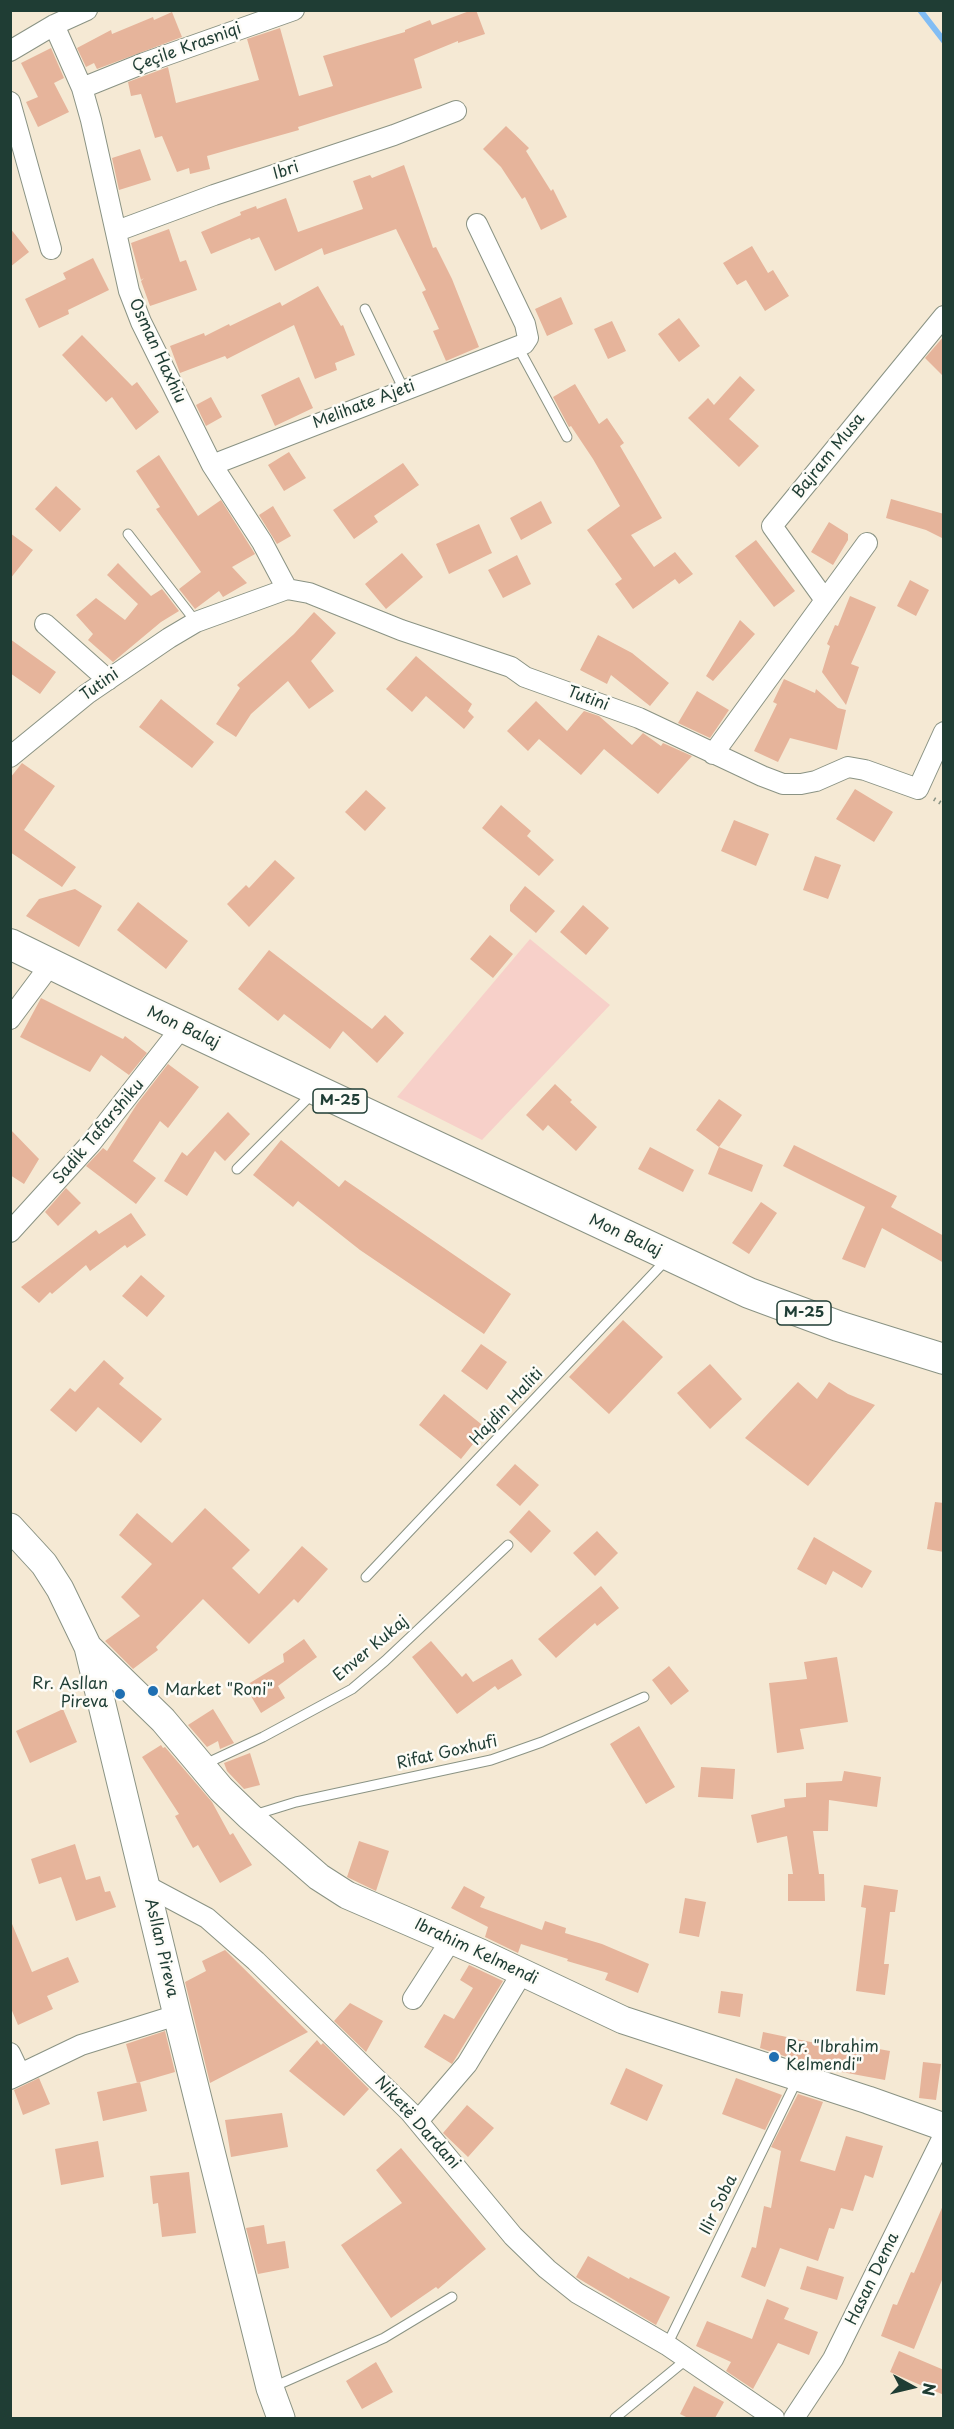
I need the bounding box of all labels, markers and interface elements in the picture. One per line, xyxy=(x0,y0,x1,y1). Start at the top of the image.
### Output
street label: Çeçile Krasniqi xyxy=(130,19,244,77)
street label: Ibri xyxy=(271,158,301,184)
street label: Osman Haxhiu xyxy=(124,296,190,406)
street label: Melihate Ajeti xyxy=(310,377,418,433)
street label: Bajram Musa xyxy=(789,410,869,502)
street label: Tutini xyxy=(77,665,123,705)
street label: Tutini xyxy=(565,683,611,715)
street label: Mon Balaj xyxy=(143,1003,223,1053)
street label: Sadik Tafarshiku xyxy=(50,1076,148,1188)
road number: M-25 xyxy=(313,1089,367,1113)
street label: Mon Balaj xyxy=(585,1211,665,1261)
road number: M-25 xyxy=(777,1301,831,1325)
street label: Hajdin Haliti xyxy=(466,1364,548,1450)
street label: Enver Kukaj xyxy=(330,1612,412,1686)
place label: Rr. Asllan Pireva xyxy=(32,1675,108,1713)
place label: Market "Roni" xyxy=(165,1681,273,1701)
marker: Market "Roni" xyxy=(146,1684,160,1698)
marker: Rr. Asllan Pireva xyxy=(113,1687,127,1701)
street label: Rifat Goxhufi xyxy=(395,1732,499,1774)
street label: Asllan Pireva xyxy=(140,1896,182,2000)
street label: Ibrahim Kelmendi xyxy=(411,1915,541,1989)
place label: Rr. "Ibrahim Kelmendi" xyxy=(786,2038,879,2076)
marker: Rr. "Ibrahim Kelmendi" xyxy=(767,2050,781,2064)
street label: Niketë Dardani xyxy=(370,2073,464,2173)
street label: Ilir Soba xyxy=(696,2172,742,2238)
street label: Hasan Dema xyxy=(842,2230,904,2328)
north arrow xyxy=(882,2357,942,2417)
text: N xyxy=(917,2382,943,2397)

